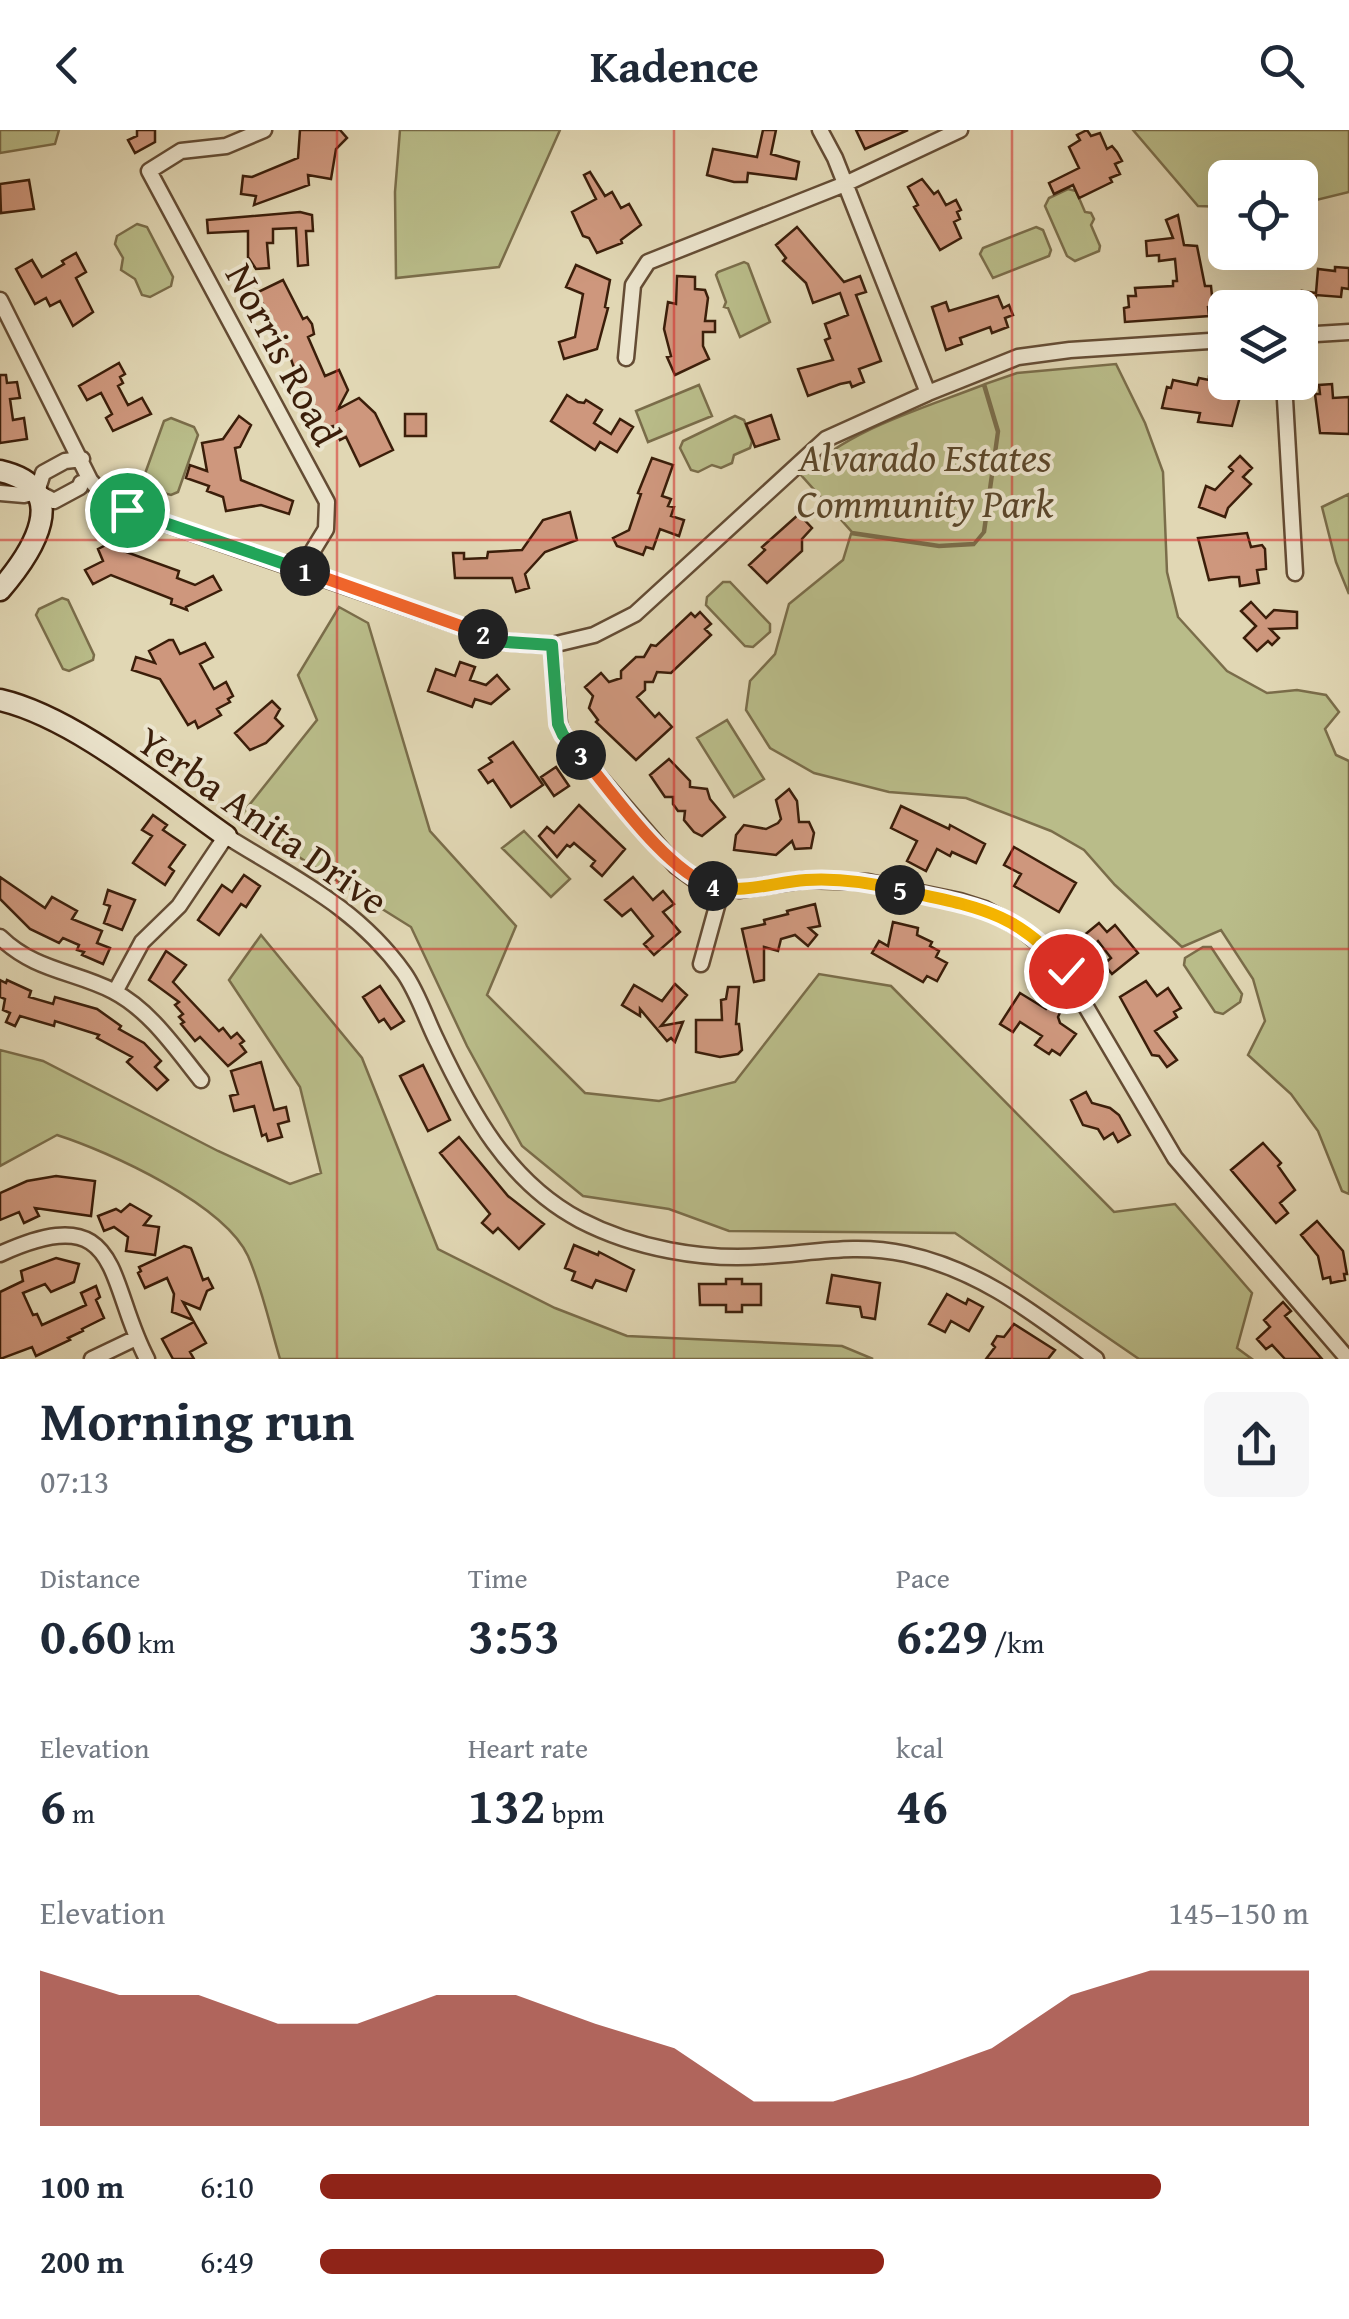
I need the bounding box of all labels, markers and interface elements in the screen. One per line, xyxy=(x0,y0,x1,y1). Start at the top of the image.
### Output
text: Kadence xyxy=(590,33,759,98)
icon: back xyxy=(40,38,95,93)
icon: search xyxy=(1254,38,1309,93)
map controls xyxy=(1208,160,1318,400)
button: locate xyxy=(1208,160,1318,270)
street label: Norris Road xyxy=(211,252,357,456)
button: layers xyxy=(1208,290,1318,400)
park label: Alvarado Estates Community Park xyxy=(797,427,1054,532)
pin xyxy=(85,468,170,553)
icon: arrive xyxy=(100,483,155,538)
pin: 1 xyxy=(280,546,330,596)
text: 1 xyxy=(298,550,312,591)
pin: 2 xyxy=(458,609,508,659)
text: 2 xyxy=(476,613,490,654)
street label: Yerba Anita Drive xyxy=(125,711,401,929)
pin: 3 xyxy=(556,730,606,780)
text: 3 xyxy=(574,734,588,775)
pin: 4 xyxy=(688,861,738,911)
text: 4 xyxy=(706,865,720,906)
pin: 5 xyxy=(875,865,925,915)
text: 5 xyxy=(893,869,907,910)
pin xyxy=(1024,929,1109,1014)
icon: check xyxy=(1039,944,1094,999)
text: Morning run xyxy=(40,1380,354,1460)
button: share xyxy=(1204,1392,1309,1497)
text: 07:13 xyxy=(40,1458,109,1505)
text: Distance xyxy=(40,1557,140,1598)
text: Time xyxy=(468,1557,528,1598)
text: Pace xyxy=(896,1557,950,1598)
text: 0.60 xyxy=(40,1598,132,1671)
text: 3:53 xyxy=(468,1598,560,1671)
text: 6:29 xyxy=(896,1598,988,1671)
text: km xyxy=(132,1622,175,1663)
text: /km xyxy=(988,1622,1044,1663)
text: Elevation xyxy=(40,1727,150,1768)
text: Heart rate xyxy=(468,1727,588,1768)
text: kcal xyxy=(896,1727,944,1768)
text: 6 xyxy=(40,1768,66,1841)
text: 132 xyxy=(468,1768,546,1841)
text: 46 xyxy=(896,1768,948,1841)
text: m xyxy=(66,1792,95,1833)
text: bpm xyxy=(546,1792,604,1833)
text: Elevation xyxy=(40,1889,165,1936)
text: 145–150 m xyxy=(1168,1889,1309,1936)
text: 100 m xyxy=(40,2163,124,2210)
text: 6:10 xyxy=(200,2163,254,2210)
text: 200 m xyxy=(40,2238,124,2285)
text: 6:49 xyxy=(200,2238,254,2285)

